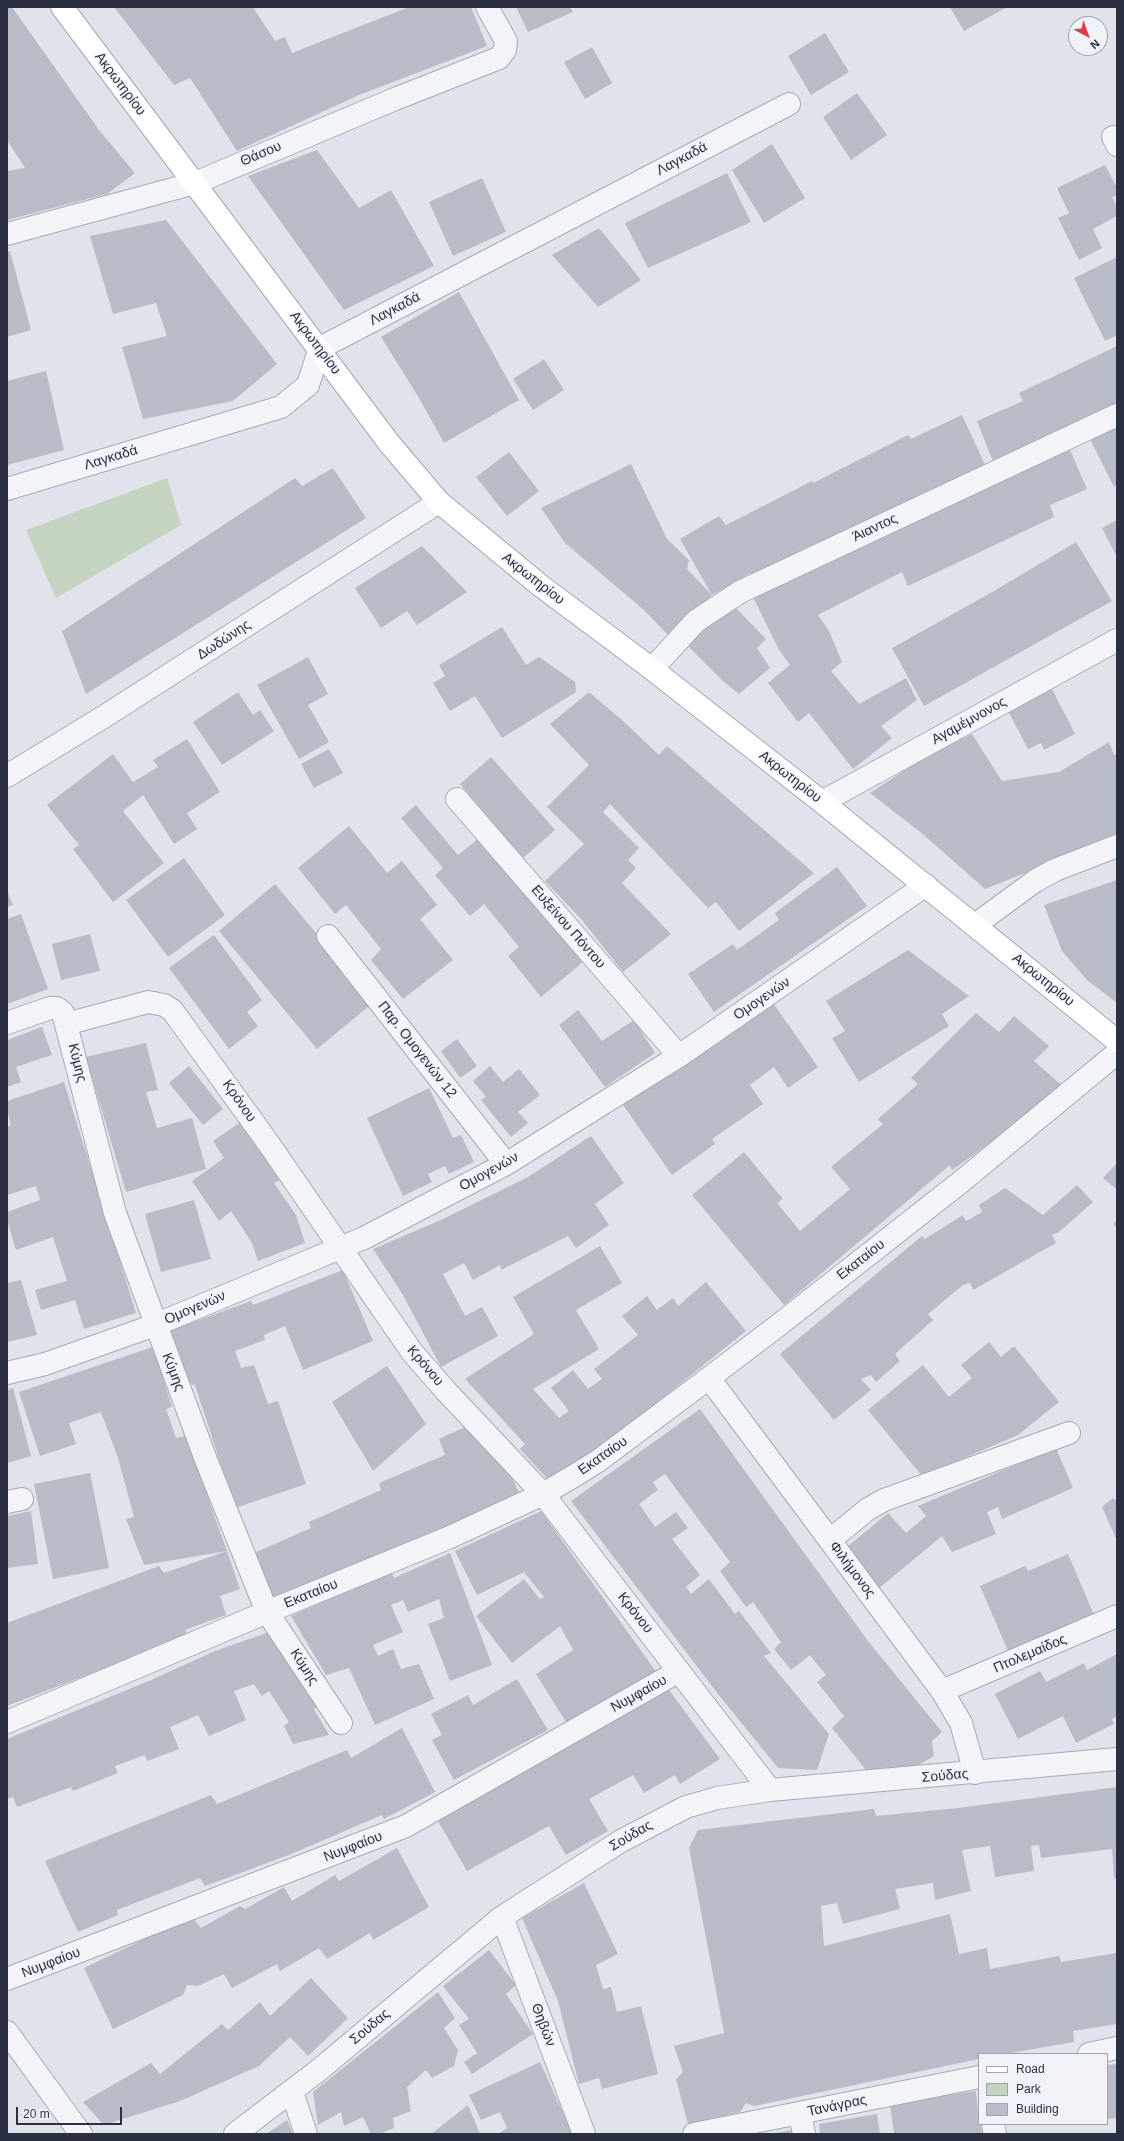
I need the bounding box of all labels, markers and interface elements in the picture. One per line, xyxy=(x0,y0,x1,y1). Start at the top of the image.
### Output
north arrow xyxy=(1068,16,1108,56)
text: N xyxy=(1088,37,1102,51)
street label: Ακρωτηρίου xyxy=(91,49,149,119)
street label: Θάσου xyxy=(238,138,284,170)
street label: Λαγκαδά xyxy=(654,139,710,179)
street label: Λαγκαδά xyxy=(367,289,423,329)
street label: Ακρωτηρίου xyxy=(286,308,344,378)
street label: Λαγκαδά xyxy=(82,442,140,474)
street label: Άιαντος xyxy=(850,510,900,546)
street label: Ακρωτηρίου xyxy=(498,549,568,609)
street label: Δωδώνης xyxy=(194,616,254,664)
street label: Αγαμέμνονος xyxy=(929,694,1009,748)
street label: Ακρωτηρίου xyxy=(755,747,825,807)
street label: Ευξείνου Πόντου xyxy=(527,882,609,972)
street label: Ακρωτηρίου xyxy=(1009,950,1077,1010)
street label: Ομογενών xyxy=(730,974,794,1024)
street label: Παρ. Ομογενών 12 xyxy=(374,998,460,1102)
street label: Κύμης xyxy=(64,1042,90,1084)
street label: Κρόνου xyxy=(218,1077,260,1125)
street label: Ομογενών xyxy=(457,1149,521,1195)
street label: Εκαταίου xyxy=(834,1236,888,1284)
street label: Ομογενών xyxy=(162,1288,228,1328)
street label: Κρόνου xyxy=(403,1342,447,1390)
street label: Κύμης xyxy=(158,1351,188,1393)
street label: Εκαταίου xyxy=(575,1433,631,1479)
street label: Φιλήμονος xyxy=(825,1538,879,1602)
street label: Εκαταίου xyxy=(282,1576,340,1612)
street label: Κρόνου xyxy=(614,1589,656,1637)
street label: Πτολεμαίδος xyxy=(991,1631,1069,1677)
street label: Κύμης xyxy=(286,1646,322,1688)
street label: Νυμφαίου xyxy=(608,1672,670,1716)
street label: Σούδας xyxy=(921,1766,969,1786)
street label: Σούδας xyxy=(607,1817,655,1855)
street label: Νυμφαίου xyxy=(321,1828,385,1866)
street label: Νυμφαίου xyxy=(19,1944,83,1982)
street label: Θηβών xyxy=(527,2001,559,2049)
street label: Σούδας xyxy=(347,2006,393,2048)
legend xyxy=(978,2053,1108,2125)
text: Road xyxy=(1016,2062,1045,2076)
text: Park xyxy=(1016,2082,1041,2096)
street label: Τανάγρας xyxy=(806,2092,868,2120)
scale bar xyxy=(18,2099,124,2125)
text: Building xyxy=(1016,2102,1059,2116)
text: 20 m xyxy=(23,2107,50,2121)

